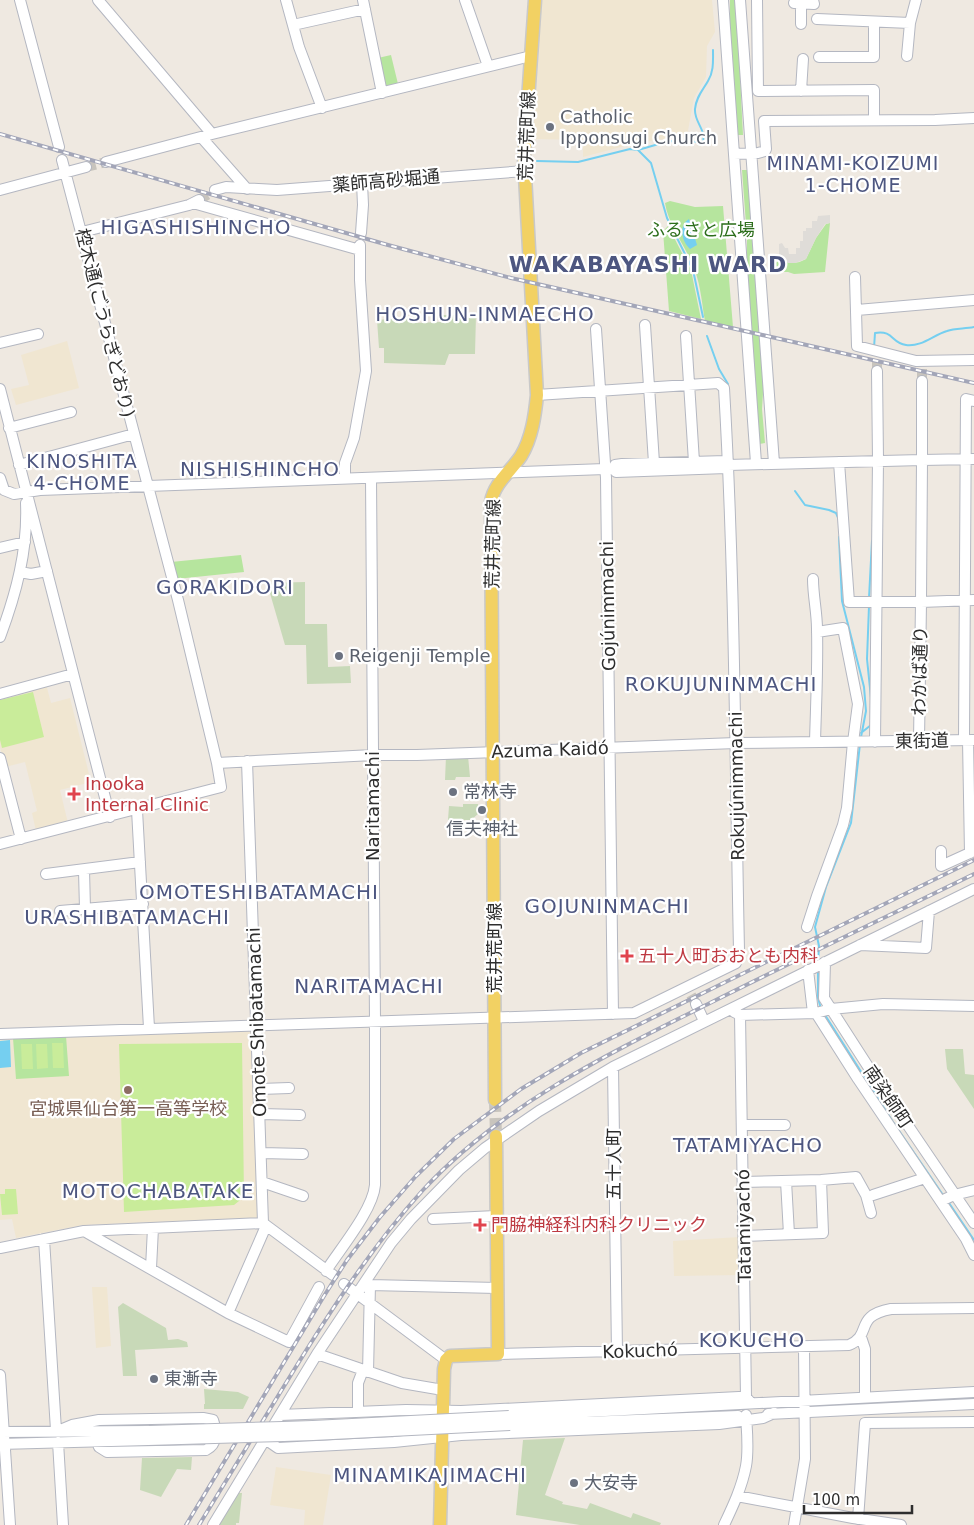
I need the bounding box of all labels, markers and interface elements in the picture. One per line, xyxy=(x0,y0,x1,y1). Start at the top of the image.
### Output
street label: 荒井荒町線 xyxy=(514,91,539,181)
place label: Catholic Ipponsugi Church xyxy=(560,106,717,148)
marker: Catholic Ipponsugi Church xyxy=(544,121,556,133)
district label: MINAMI-KOIZUMI 1-CHOME xyxy=(767,152,939,196)
street label: 薬師高砂堀通 xyxy=(331,165,441,196)
district label: HIGASHISHINCHO xyxy=(100,215,292,239)
park label: ふるさと広場 xyxy=(647,219,755,240)
street label: 椌木通(ごうらぎどおり) xyxy=(72,226,139,420)
district label: WAKABAYASHI WARD xyxy=(509,252,787,277)
district label: HOSHUN-INMAECHO xyxy=(375,302,595,326)
district label: KINOSHITA 4-CHOME xyxy=(26,450,138,494)
district label: NISHISHINCHO xyxy=(180,457,340,481)
street label: 荒井荒町線 xyxy=(481,499,504,589)
street label: Gojúnimmachi xyxy=(596,541,619,671)
district label: GORAKIDORI xyxy=(156,575,294,599)
street label: わかば通り xyxy=(908,626,931,716)
place label: Reigenji Temple xyxy=(349,645,490,666)
marker: Reigenji Temple xyxy=(333,650,345,662)
district label: ROKUJUNINMACHI xyxy=(625,672,817,696)
street label: Rokujúnimmachi xyxy=(725,711,748,861)
street label: 東街道 xyxy=(895,730,949,751)
street label: Azuma Kaidó xyxy=(491,737,609,762)
street label: Naritamachi xyxy=(362,751,383,861)
place label: Inooka Internal Clinic xyxy=(85,773,209,815)
place label: 常林寺 xyxy=(463,781,517,802)
marker: 常林寺 xyxy=(447,786,459,798)
marker: Inooka Internal Clinic xyxy=(67,787,81,801)
marker: 信夫神社 xyxy=(476,804,488,816)
place label: 信夫神社 xyxy=(446,818,518,839)
district label: OMOTESHIBATAMACHI xyxy=(139,880,379,904)
district label: GOJUNINMACHI xyxy=(524,894,690,918)
street label: 荒井荒町線 xyxy=(484,903,505,993)
district label: URASHIBATAMACHI xyxy=(24,905,230,929)
street label: Omote Shibatamachi xyxy=(243,927,270,1117)
place label: 五十人町おおとも内科 xyxy=(638,945,818,966)
marker: 五十人町おおとも内科 xyxy=(620,949,634,963)
district label: NARITAMACHI xyxy=(294,974,444,998)
street label: 南染師町 xyxy=(860,1061,917,1132)
marker: 宮城県仙台第一高等学校 xyxy=(122,1084,134,1096)
place label: 宮城県仙台第一高等学校 xyxy=(29,1098,227,1119)
street label: 五十人町 xyxy=(603,1128,624,1200)
district label: TATAMIYACHO xyxy=(672,1133,823,1157)
street label: Tatamiyachó xyxy=(732,1169,755,1284)
district label: MOTOCHABATAKE xyxy=(62,1179,254,1203)
place label: 門脇神経科内科クリニック xyxy=(491,1214,707,1235)
marker: 門脇神経科内科クリニック xyxy=(473,1218,487,1232)
district label: KOKUCHO xyxy=(699,1328,805,1352)
street label: Kokuchó xyxy=(602,1339,678,1362)
place label: 東漸寺 xyxy=(164,1368,218,1389)
marker: 東漸寺 xyxy=(148,1373,160,1385)
district label: MINAMIKAJIMACHI xyxy=(333,1463,527,1487)
place label: 大安寺 xyxy=(584,1472,638,1493)
marker: 大安寺 xyxy=(568,1477,580,1489)
scale bar xyxy=(804,1482,912,1514)
text: 100 m xyxy=(812,1491,860,1509)

